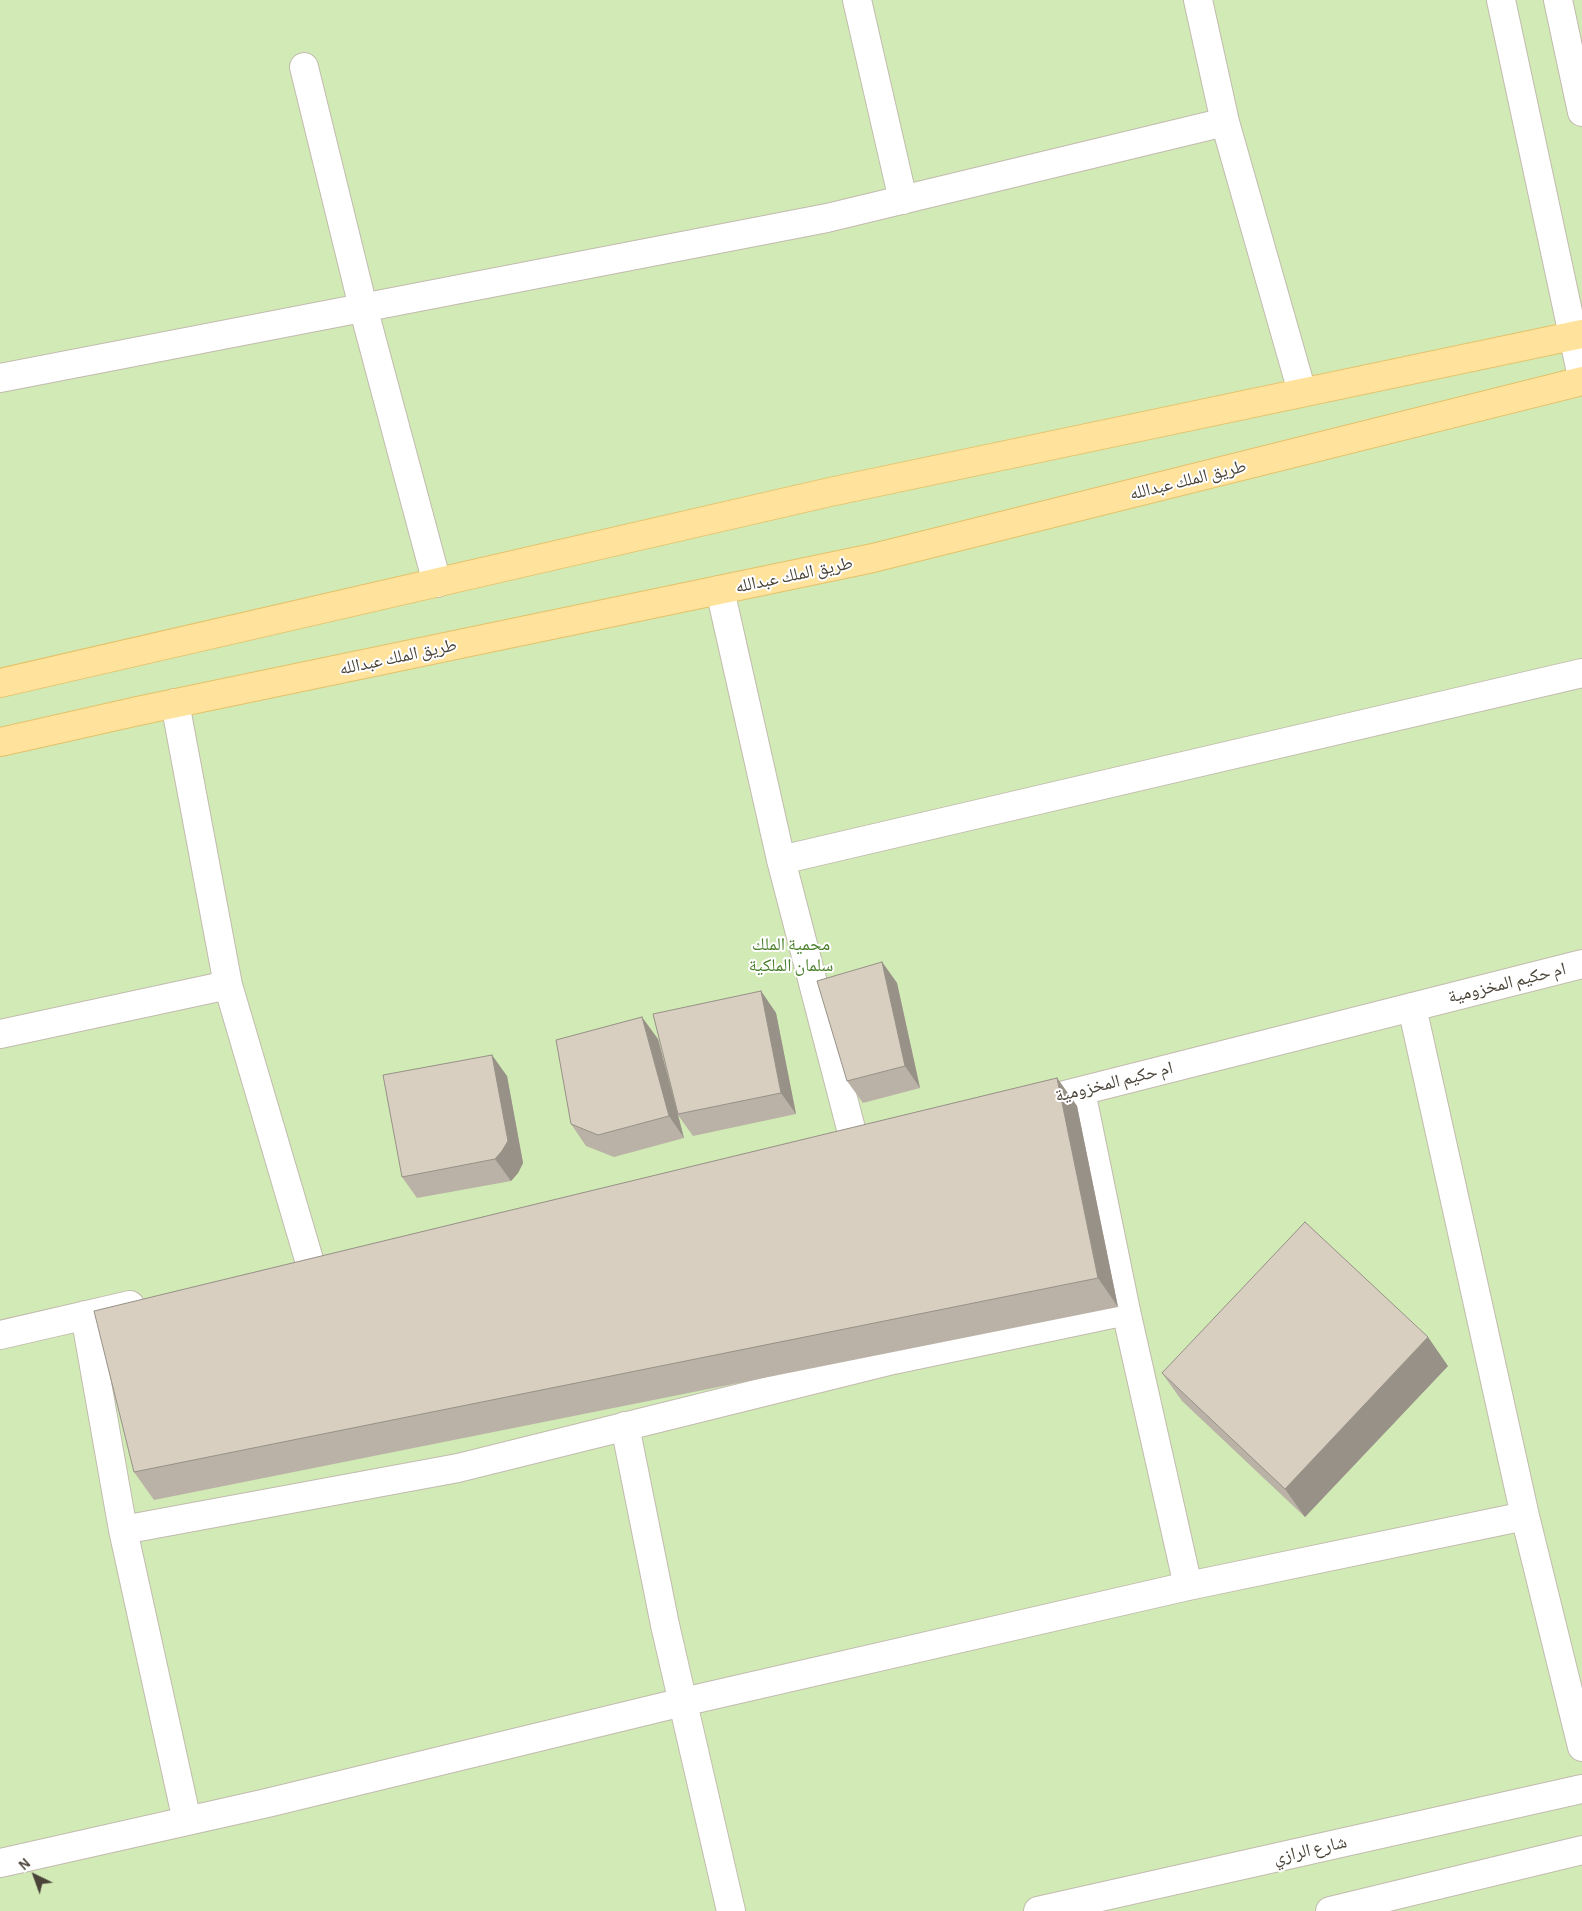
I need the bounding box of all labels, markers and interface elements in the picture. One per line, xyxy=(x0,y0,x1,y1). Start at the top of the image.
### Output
street label: طريق الملك عبدالله xyxy=(1127,455,1249,505)
street label: طريق الملك عبدالله xyxy=(733,552,855,598)
street label: طريق الملك عبدالله xyxy=(337,634,459,680)
park label: محمية الملك سلمان الملكية xyxy=(749,934,833,976)
street label: ام حكيم المخزومية xyxy=(1446,958,1568,1008)
street label: ام حكيم المخزومية xyxy=(1053,1057,1175,1107)
street label: شارع الرازي xyxy=(1271,1831,1349,1869)
north arrow xyxy=(10,1851,60,1901)
text: N xyxy=(17,1856,33,1873)

